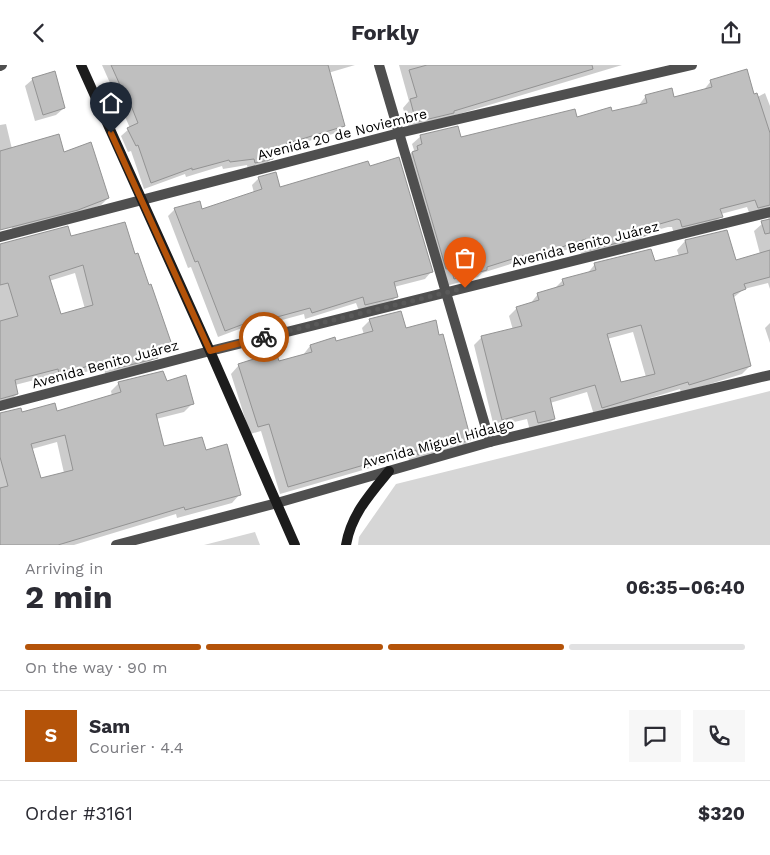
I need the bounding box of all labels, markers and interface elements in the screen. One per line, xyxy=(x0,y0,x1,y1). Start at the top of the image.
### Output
icon: back xyxy=(25,19,53,47)
icon: share xyxy=(717,19,745,47)
text: Forkly xyxy=(351,20,419,45)
pin xyxy=(90,82,132,133)
icon: home xyxy=(97,89,125,117)
street label: Avenida 20 de Noviembre xyxy=(256,105,428,163)
street label: Avenida Benito Juárez xyxy=(510,218,660,270)
pin xyxy=(444,237,486,288)
icon: bag xyxy=(451,244,479,272)
courier xyxy=(239,312,289,362)
icon: bike xyxy=(250,323,278,351)
street label: Avenida Benito Juárez xyxy=(30,337,180,391)
street label: Avenida Miguel Hidalgo xyxy=(360,415,516,471)
text: Arriving in xyxy=(25,559,103,578)
text: 06:35–06:40 xyxy=(626,576,745,599)
text: 2 min xyxy=(25,578,113,616)
text: On the way · 90 m xyxy=(25,658,168,677)
button: chat xyxy=(629,710,681,762)
button: phone xyxy=(693,710,745,762)
text: Sam xyxy=(89,715,130,738)
text: S xyxy=(45,724,57,747)
text: Courier · 4.4 xyxy=(89,738,184,757)
text: Order #3161 xyxy=(25,802,133,825)
text: $320 xyxy=(698,802,745,825)

